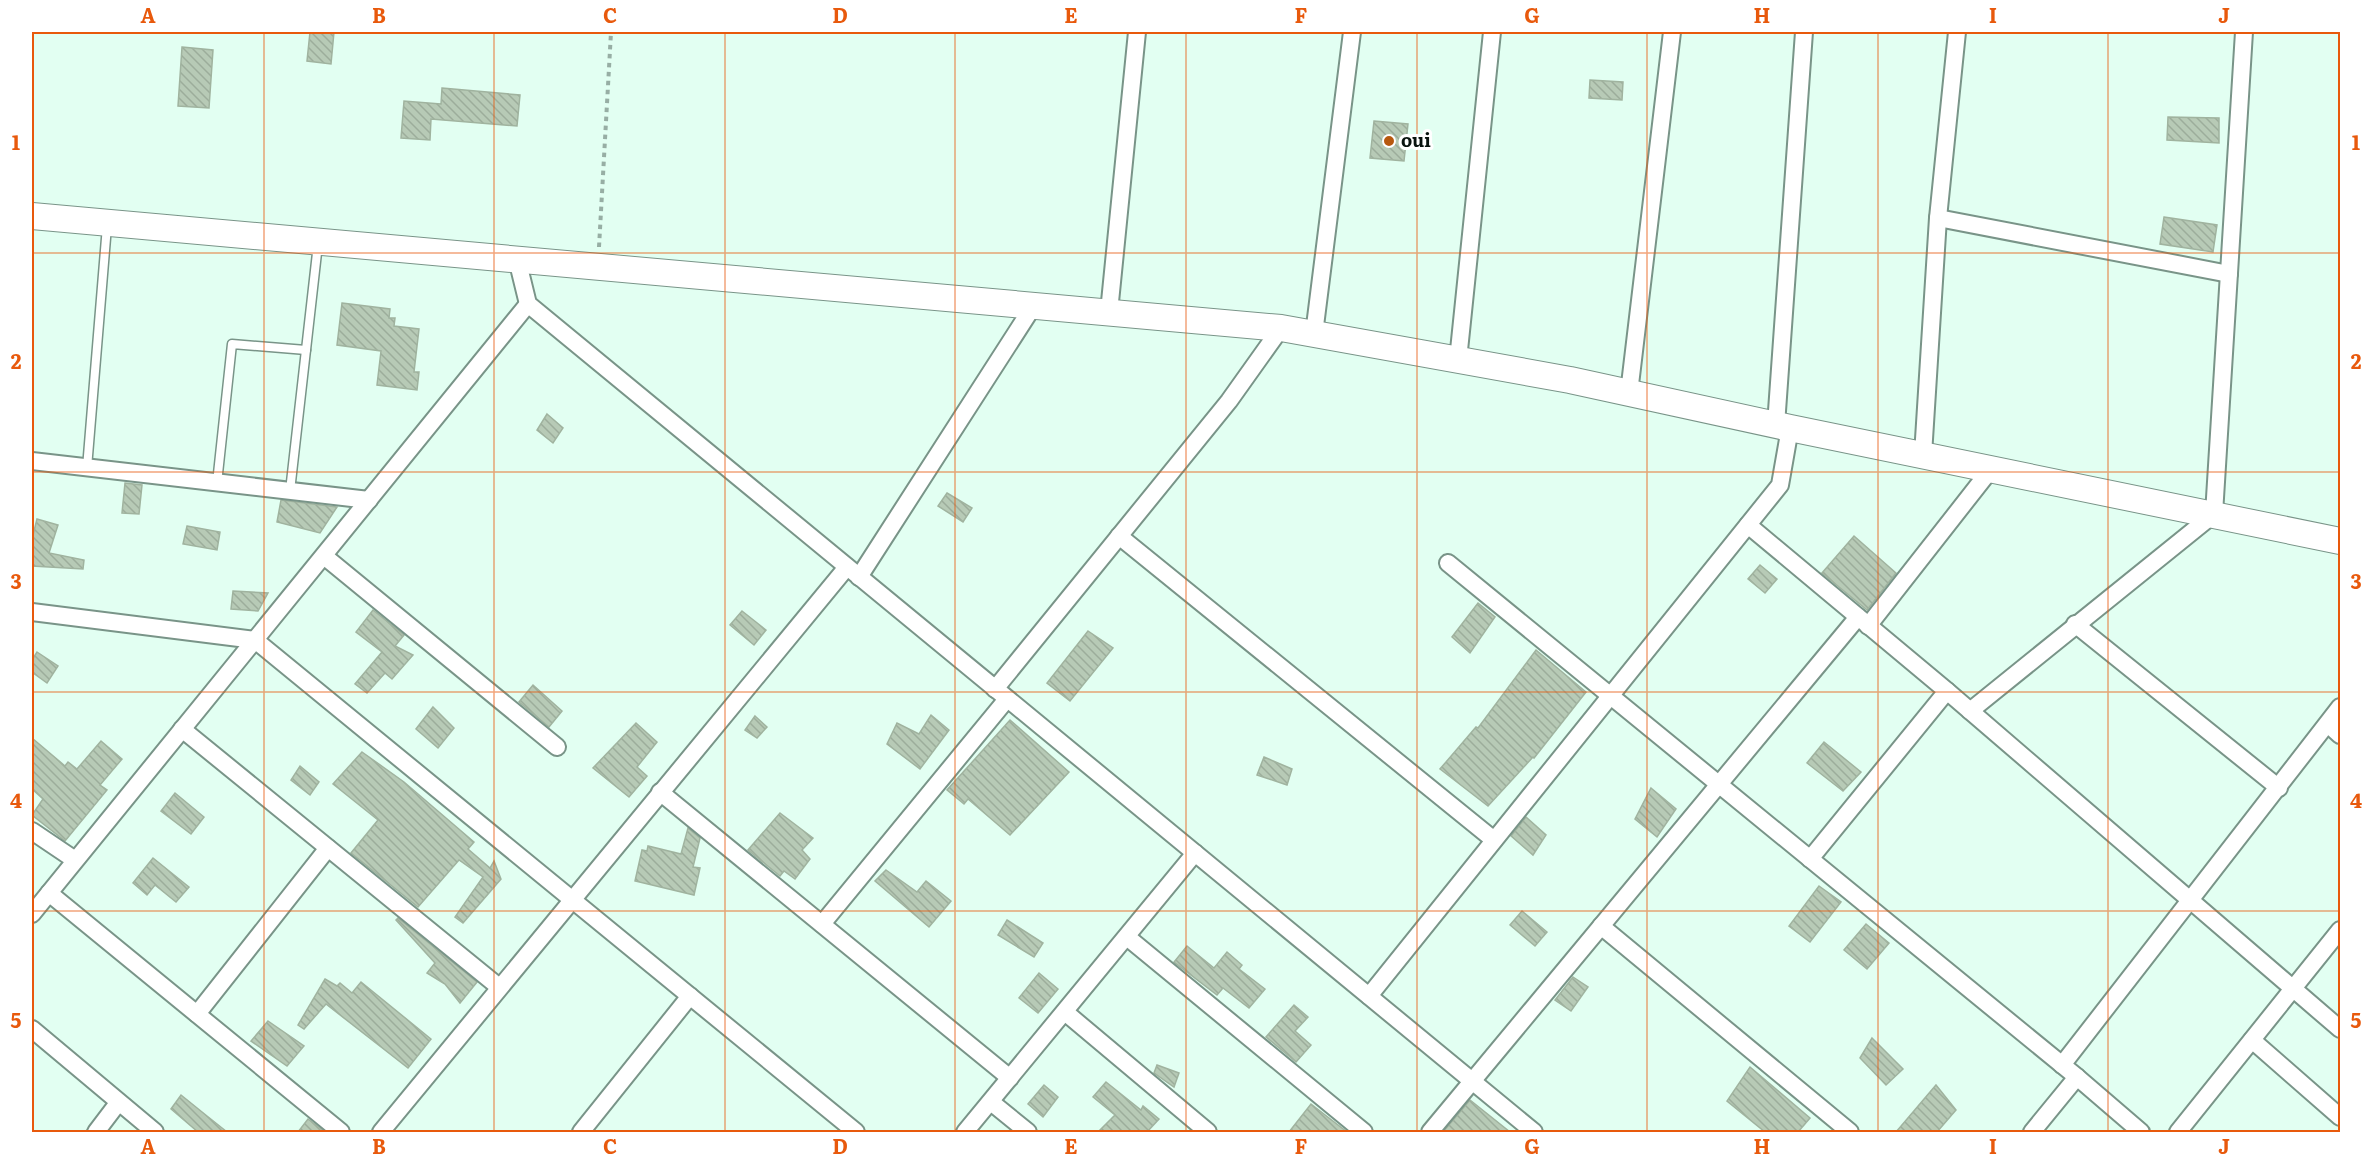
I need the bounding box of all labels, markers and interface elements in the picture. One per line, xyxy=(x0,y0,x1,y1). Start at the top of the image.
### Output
text: A xyxy=(140,0,156,29)
text: B xyxy=(372,0,386,29)
text: C xyxy=(603,0,617,29)
text: D xyxy=(832,0,848,29)
text: E xyxy=(1064,0,1078,29)
text: F xyxy=(1295,0,1308,29)
text: G xyxy=(1524,0,1540,29)
text: H xyxy=(1754,0,1770,29)
text: I xyxy=(1989,0,1997,29)
text: J xyxy=(2218,0,2230,29)
text: 1 xyxy=(12,126,20,156)
place label: oui xyxy=(1401,126,1431,153)
text: 1 xyxy=(2352,126,2360,156)
marker: oui xyxy=(1382,134,1396,148)
text: 2 xyxy=(11,345,22,375)
text: 2 xyxy=(2351,345,2362,375)
text: 3 xyxy=(10,565,22,595)
text: 3 xyxy=(2350,565,2362,595)
text: 4 xyxy=(10,784,22,814)
text: 4 xyxy=(2350,784,2362,814)
text: 5 xyxy=(11,1004,22,1034)
text: 5 xyxy=(2351,1004,2362,1034)
text: A xyxy=(140,1130,156,1160)
text: B xyxy=(372,1130,386,1160)
text: C xyxy=(603,1130,617,1160)
text: D xyxy=(832,1130,848,1160)
text: E xyxy=(1064,1130,1078,1160)
text: F xyxy=(1295,1130,1308,1160)
text: G xyxy=(1524,1130,1540,1160)
text: H xyxy=(1754,1130,1770,1160)
text: I xyxy=(1989,1130,1997,1160)
text: J xyxy=(2218,1130,2230,1160)

